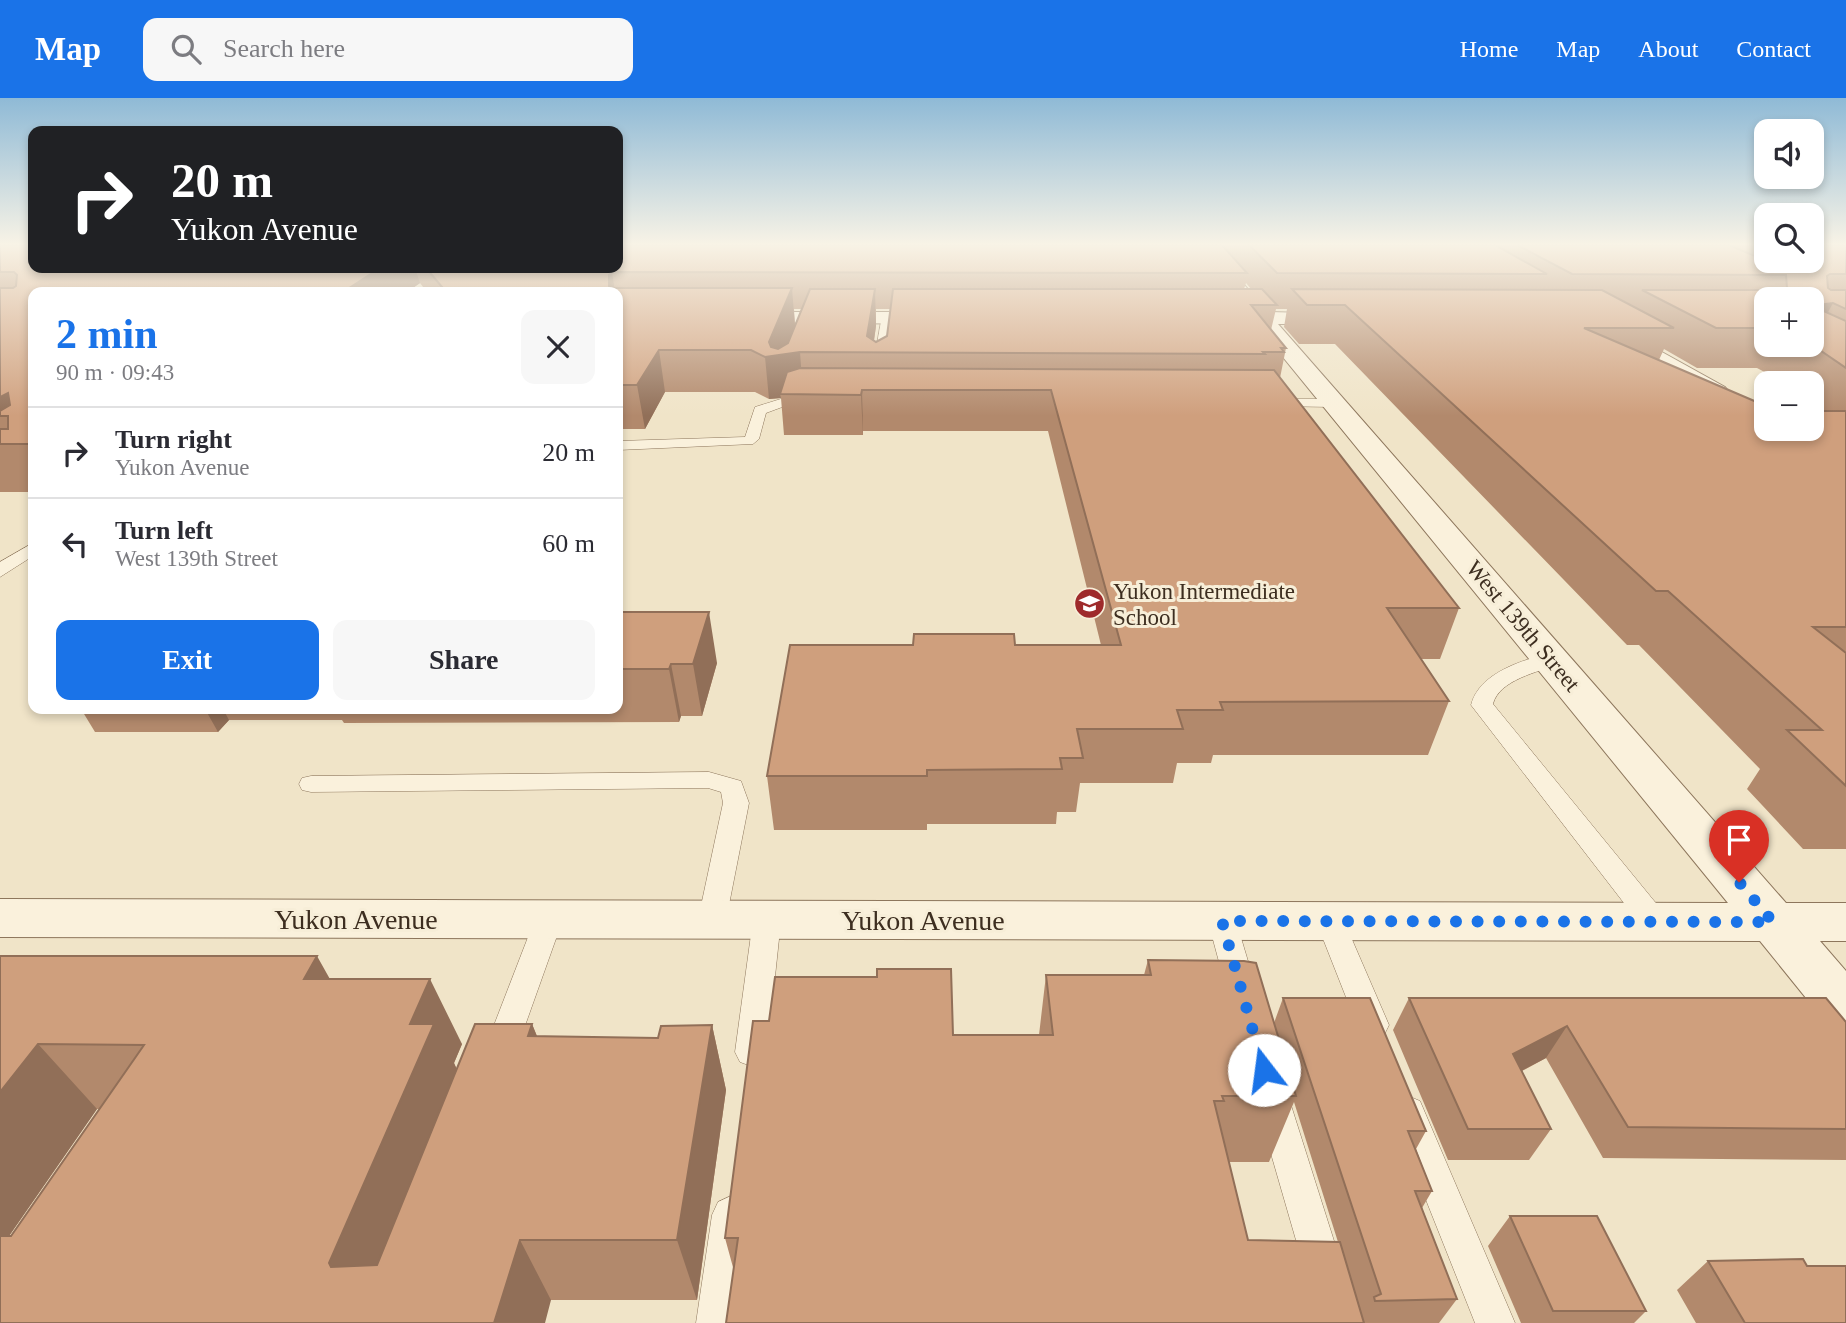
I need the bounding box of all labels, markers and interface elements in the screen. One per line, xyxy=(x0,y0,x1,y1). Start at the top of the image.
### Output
search box xyxy=(143,18,633,81)
icon: search xyxy=(167,30,205,68)
text: Map xyxy=(35,31,101,67)
text: Search here xyxy=(223,34,345,63)
text: Home xyxy=(1460,36,1518,62)
text: Map xyxy=(1556,36,1600,62)
text: About xyxy=(1638,36,1698,62)
text: Contact xyxy=(1736,36,1811,62)
map controls xyxy=(1754,119,1824,441)
button: sound xyxy=(1754,119,1824,189)
text: 20 m xyxy=(171,153,273,208)
icon: right xyxy=(56,154,147,245)
button: search xyxy=(1754,203,1824,273)
text: Yukon Avenue xyxy=(171,211,358,247)
button: + xyxy=(1754,287,1824,357)
button: close xyxy=(521,310,595,384)
text: 2 min xyxy=(56,311,158,357)
text: 90 m · 09:43 xyxy=(56,360,174,385)
button: − xyxy=(1754,371,1824,441)
text: Turn right xyxy=(115,425,232,454)
icon: right xyxy=(56,434,94,472)
text: 20 m xyxy=(542,438,595,467)
text: Yukon Avenue xyxy=(115,455,249,480)
text: Turn left xyxy=(115,516,213,545)
icon: left xyxy=(56,525,94,563)
text: 60 m xyxy=(542,529,595,558)
text: West 139th Street xyxy=(115,546,278,571)
street label: West 139th Street xyxy=(1461,556,1585,697)
place label: Yukon Intermediate School xyxy=(1113,579,1295,630)
school or university icon: Yukon Intermediate School xyxy=(1073,587,1107,621)
button: Exit xyxy=(56,620,319,700)
button: Share xyxy=(333,620,595,700)
pin xyxy=(1709,810,1769,882)
icon: arrive xyxy=(1720,821,1758,859)
street label: Yukon Avenue xyxy=(274,904,438,935)
street label: Yukon Avenue xyxy=(841,905,1005,936)
position arrow xyxy=(1227,1033,1301,1107)

